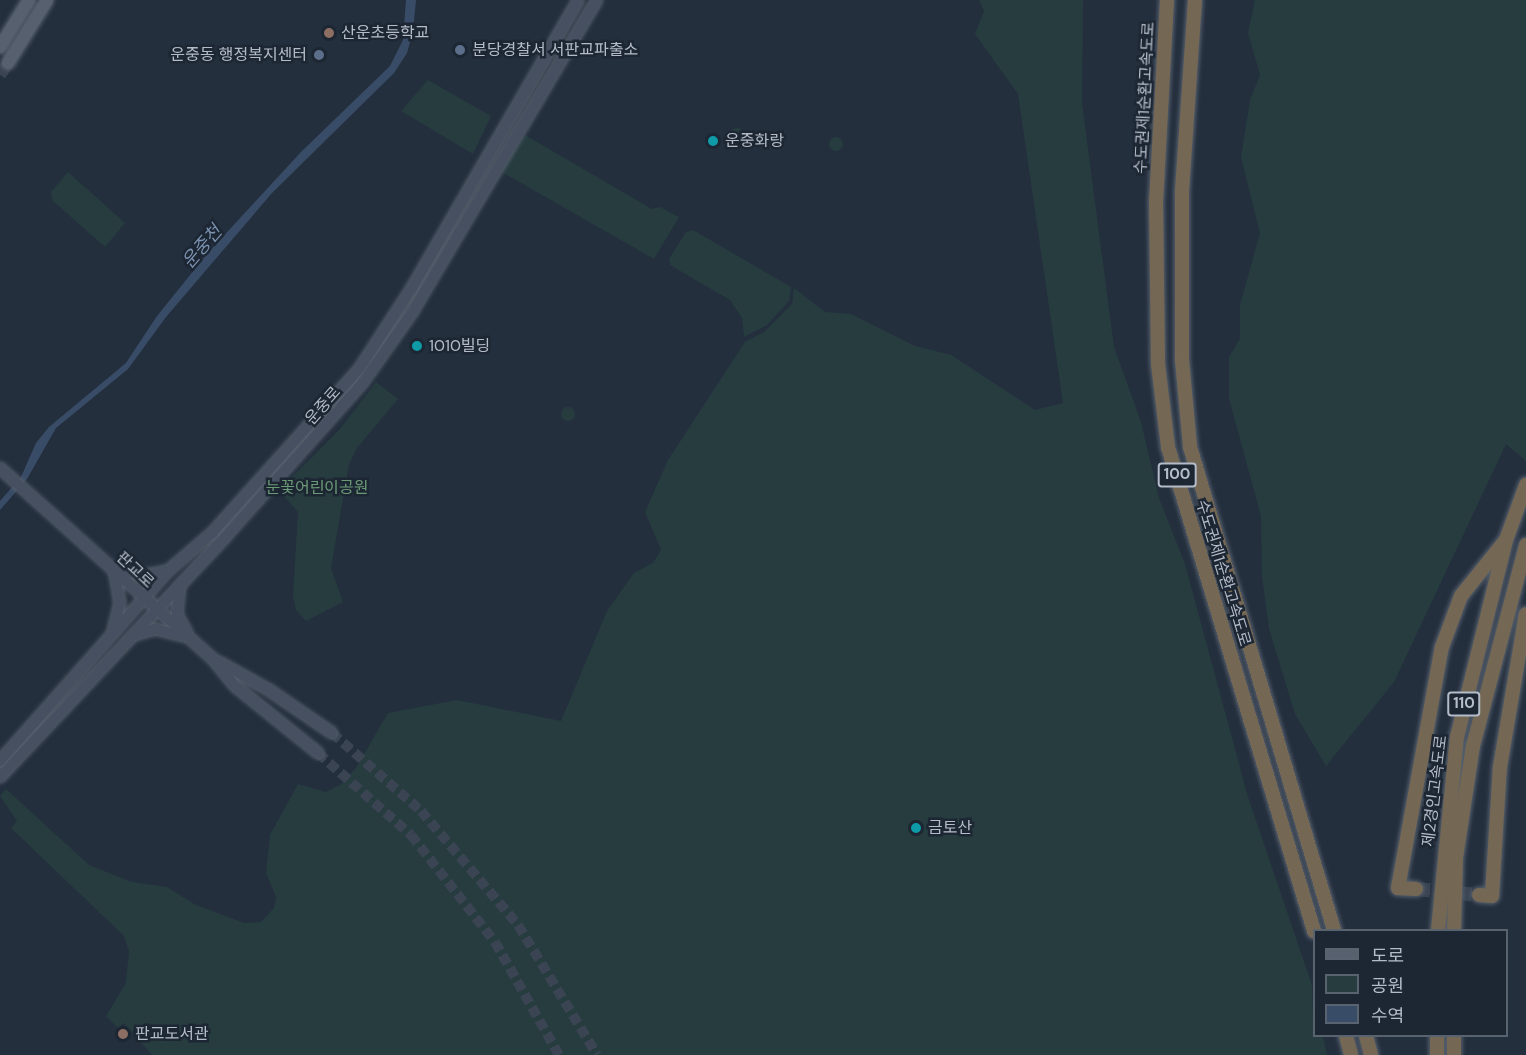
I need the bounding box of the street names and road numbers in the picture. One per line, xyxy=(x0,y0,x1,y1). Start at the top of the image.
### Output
street label: 수도권제1순환고속도로 xyxy=(1131,22,1159,174)
street label: 운중로 xyxy=(301,383,345,429)
road number: 100 xyxy=(1158,463,1196,487)
street label: 수도권제1순환고속도로 xyxy=(1192,497,1254,649)
street label: 판교로 xyxy=(112,548,158,592)
road number: 110 xyxy=(1446,692,1482,716)
street label: 제2경인고속도로 xyxy=(1419,734,1451,848)

